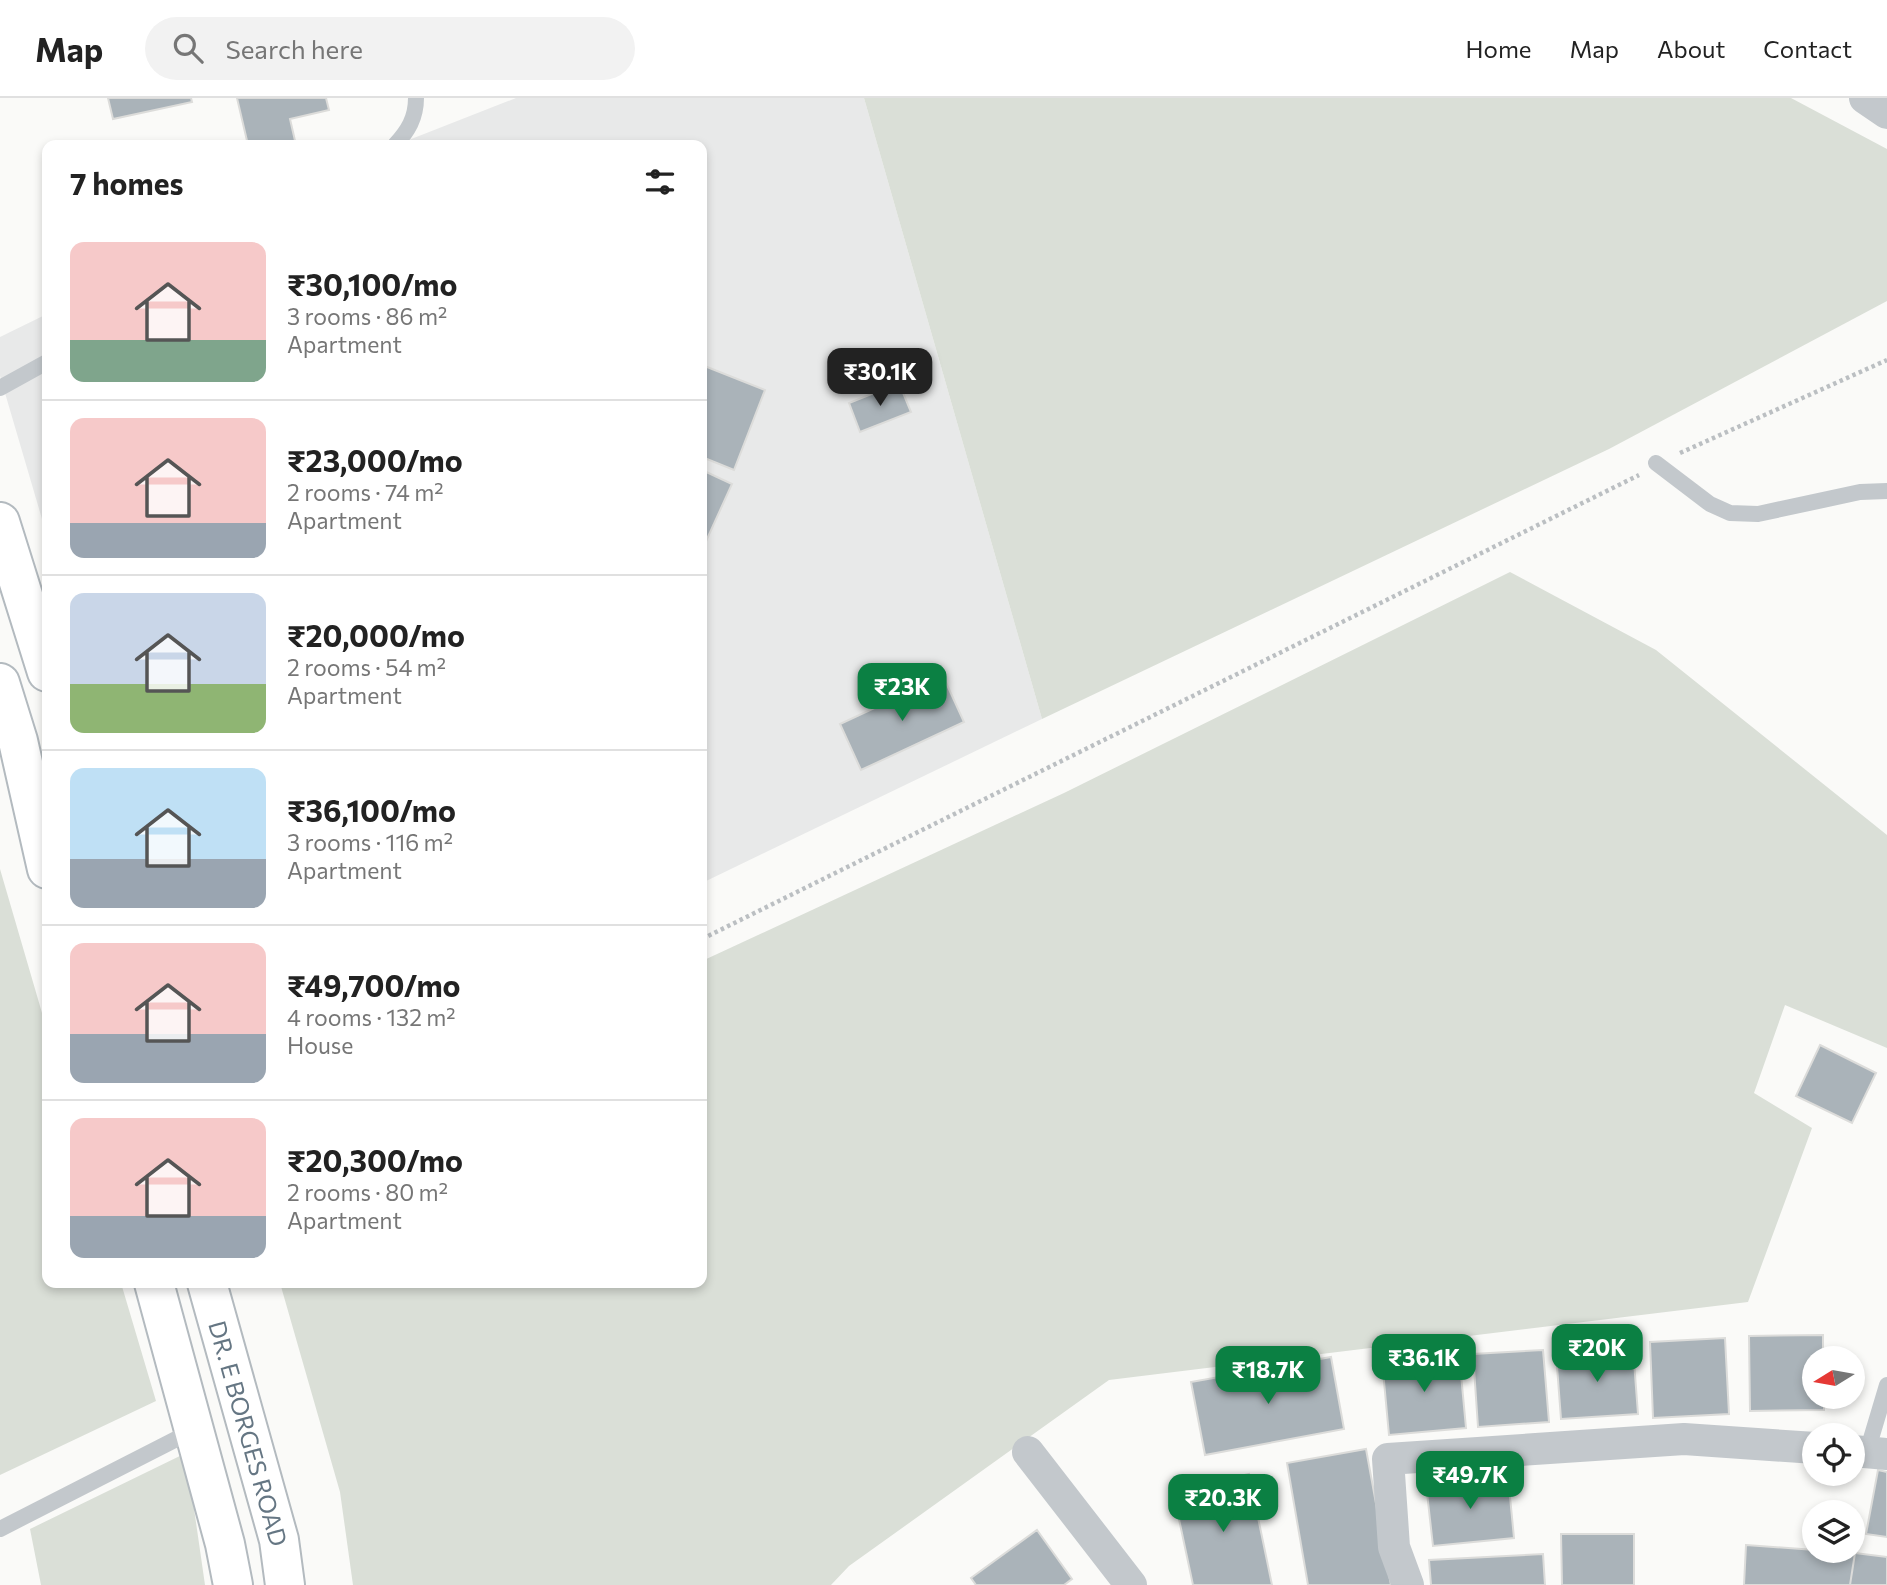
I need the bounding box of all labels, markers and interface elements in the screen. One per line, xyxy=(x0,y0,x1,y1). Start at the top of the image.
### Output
search box xyxy=(145,17,635,80)
text: Map xyxy=(35,28,103,69)
icon: search xyxy=(169,29,207,67)
text: Search here xyxy=(225,33,363,64)
text: Home xyxy=(1466,34,1532,63)
text: Map xyxy=(1570,34,1619,63)
text: About xyxy=(1657,34,1725,63)
text: Contact xyxy=(1763,34,1852,63)
icon: filters xyxy=(641,163,679,201)
text: 7 homes xyxy=(70,164,183,201)
text: ₹30,100/mo xyxy=(287,265,457,302)
icon: home xyxy=(126,270,210,354)
text: 3 rooms · 86 m² xyxy=(287,302,447,330)
text: Apartment xyxy=(287,330,402,358)
pin: ₹30.1K xyxy=(823,348,937,408)
text: ₹30.1K xyxy=(843,357,917,385)
text: ₹23,000/mo xyxy=(287,441,463,478)
icon: home xyxy=(126,446,210,530)
text: 2 rooms · 74 m² xyxy=(287,478,443,506)
text: Apartment xyxy=(287,506,402,534)
text: ₹20,000/mo xyxy=(287,616,465,653)
icon: home xyxy=(126,621,210,705)
text: 2 rooms · 54 m² xyxy=(287,653,446,681)
pin: ₹23K xyxy=(861,664,943,723)
text: ₹23K xyxy=(874,672,930,700)
text: Apartment xyxy=(287,681,402,709)
text: ₹36,100/mo xyxy=(287,791,456,828)
icon: home xyxy=(126,796,210,880)
text: 3 rooms · 116 m² xyxy=(287,828,453,856)
text: Apartment xyxy=(287,856,402,884)
text: ₹49,700/mo xyxy=(287,966,461,1003)
icon: home xyxy=(126,971,210,1055)
text: 4 rooms · 132 m² xyxy=(287,1003,456,1031)
text: House xyxy=(287,1031,353,1059)
text: ₹20,300/mo xyxy=(287,1141,463,1178)
icon: home xyxy=(126,1146,210,1230)
text: 2 rooms · 80 m² xyxy=(287,1178,448,1206)
text: Apartment xyxy=(287,1206,402,1234)
street label: DR. E BORGES ROAD xyxy=(204,1317,294,1549)
pin: ₹20K xyxy=(1556,1324,1638,1384)
text: ₹20K xyxy=(1568,1333,1626,1361)
pin: ₹36.1K xyxy=(1367,1334,1481,1394)
text: ₹36.1K xyxy=(1388,1343,1460,1371)
pin: ₹18.7K xyxy=(1211,1346,1325,1406)
north arrow xyxy=(1802,1346,1866,1409)
map controls xyxy=(1802,1346,1865,1563)
text: ₹18.7K xyxy=(1231,1355,1305,1383)
button: locate xyxy=(1802,1423,1865,1486)
pin: ₹49.7K xyxy=(1413,1452,1527,1511)
text: ₹49.7K xyxy=(1432,1460,1508,1488)
pin: ₹20.3K xyxy=(1166,1474,1280,1534)
text: ₹20.3K xyxy=(1184,1483,1262,1511)
button: layers xyxy=(1802,1500,1865,1563)

